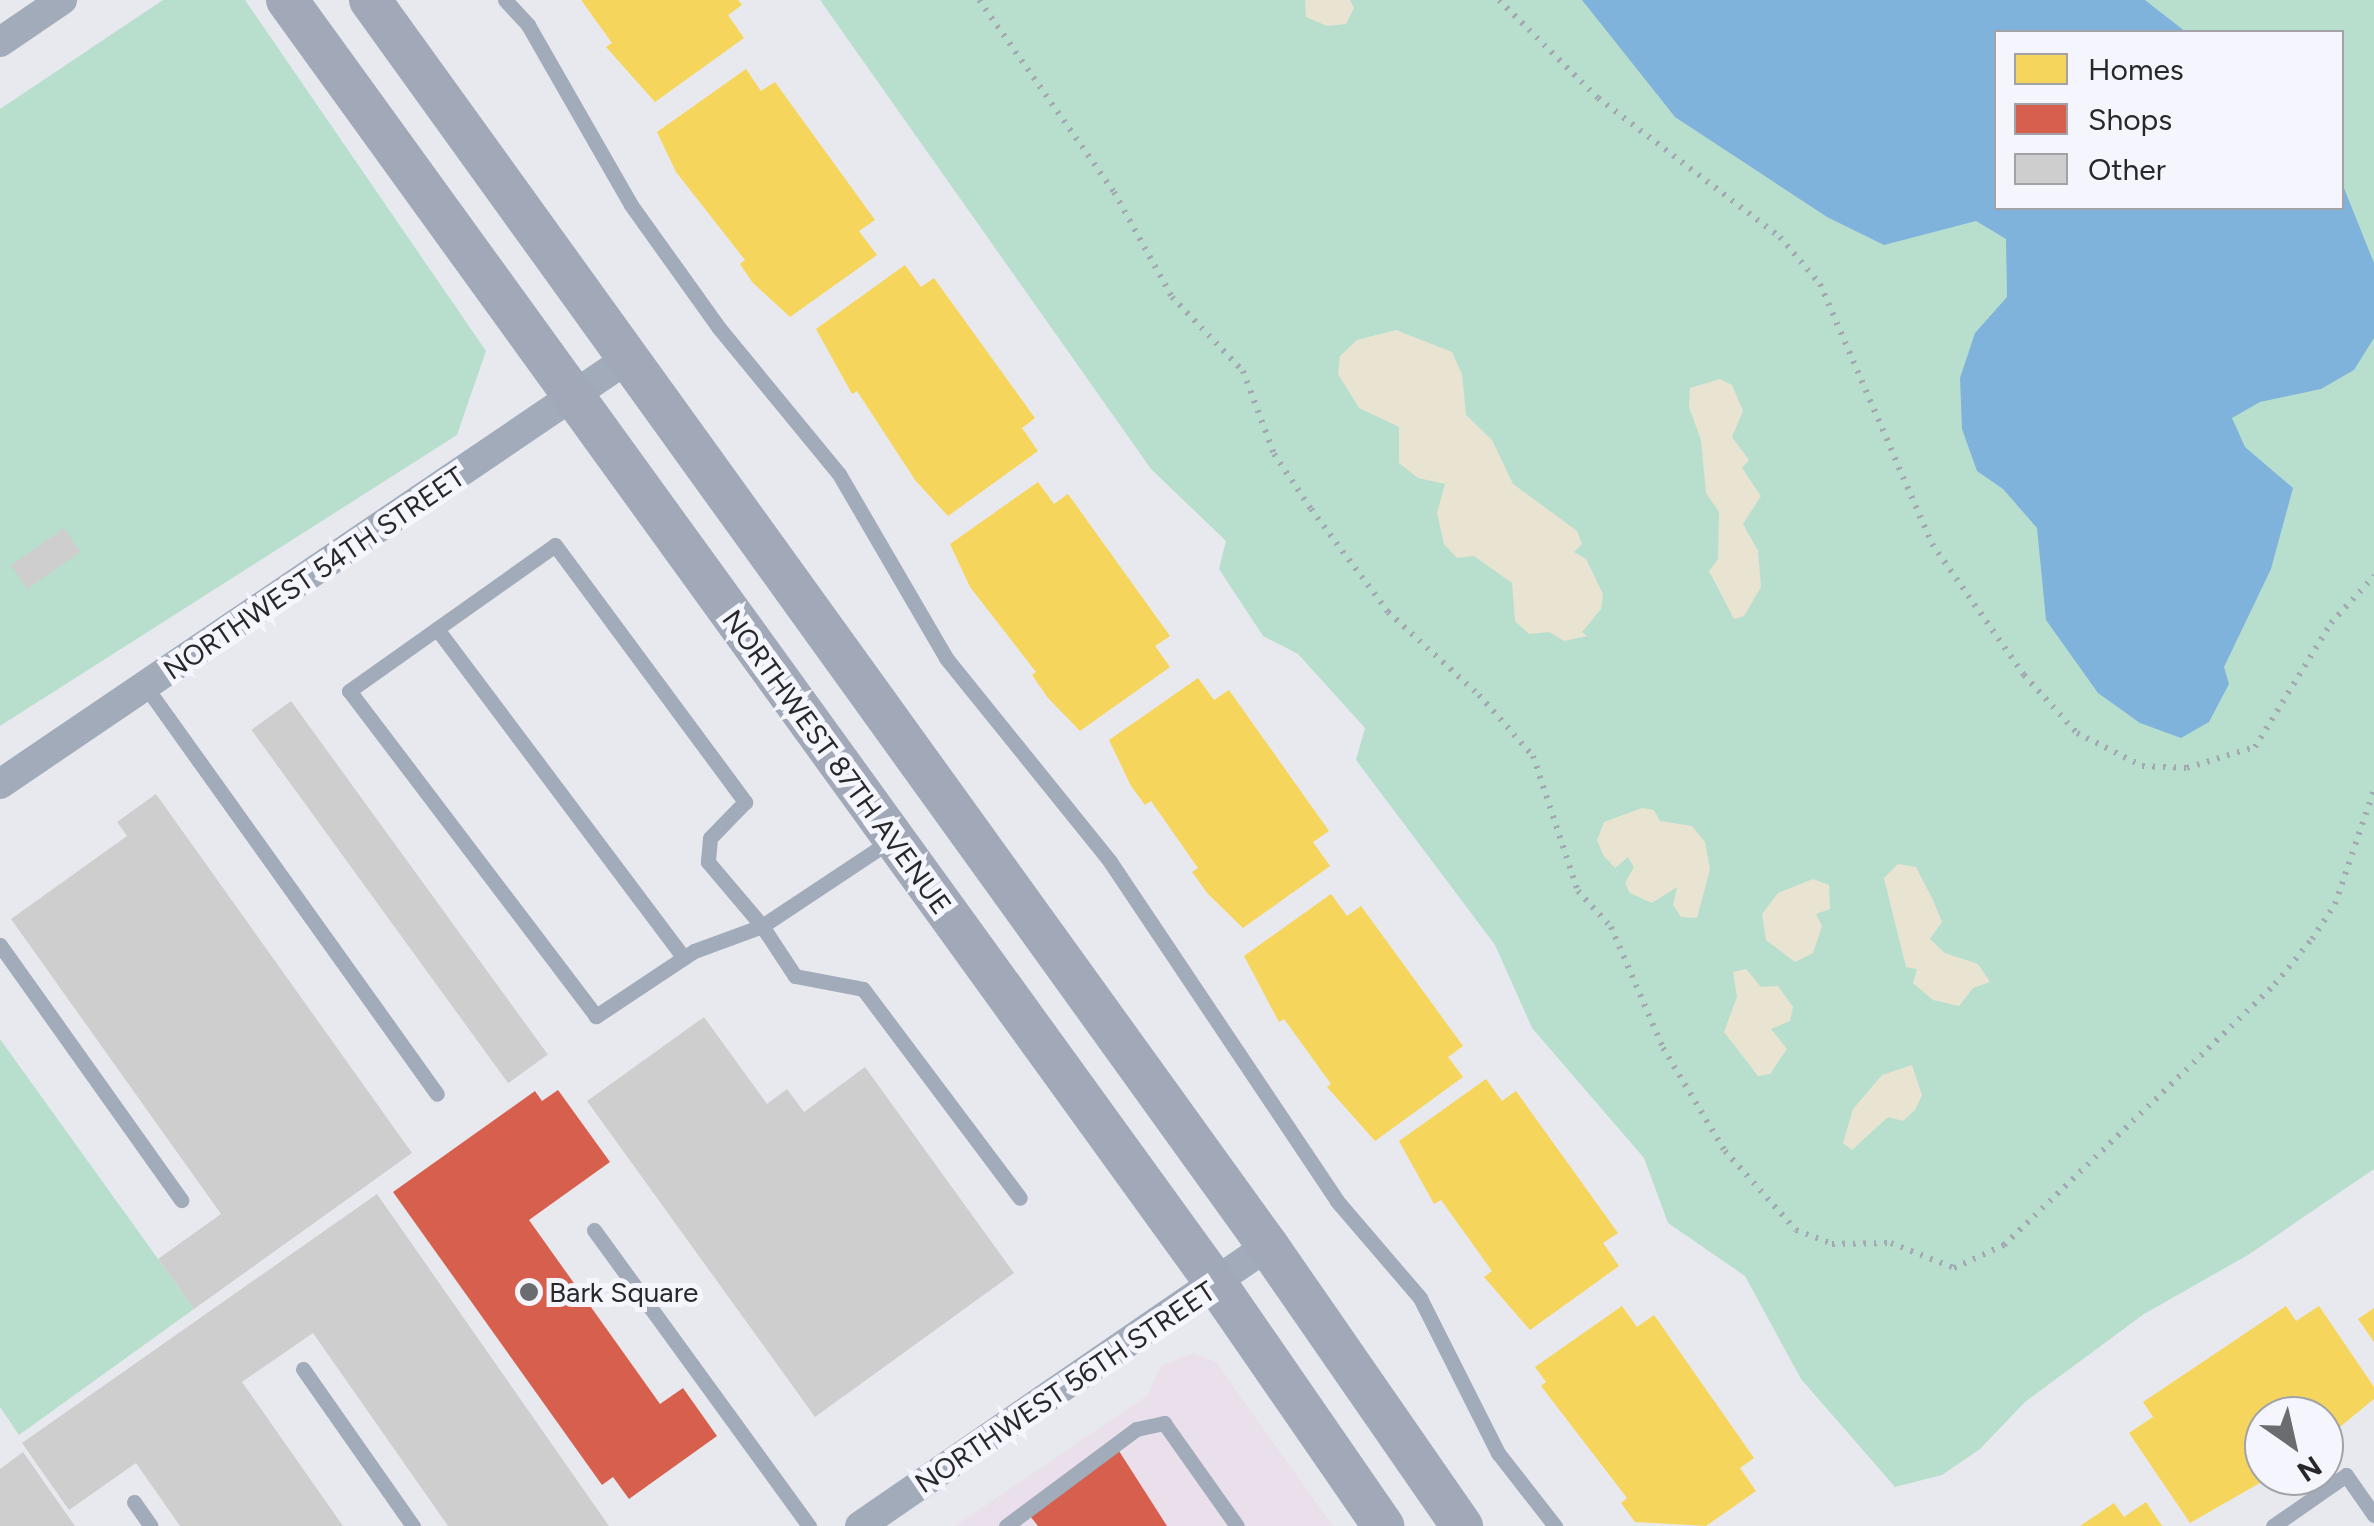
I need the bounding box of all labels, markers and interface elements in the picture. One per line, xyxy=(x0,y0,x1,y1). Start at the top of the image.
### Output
legend xyxy=(1994,30,2344,210)
text: Homes xyxy=(2088,51,2184,88)
text: Shops xyxy=(2088,101,2172,138)
text: Other xyxy=(2088,151,2166,188)
street label: NORTHWEST 54TH STREET xyxy=(157,460,471,686)
street label: NORTHWEST 87TH AVENUE xyxy=(715,603,959,921)
street label: NORTHWEST 56TH STREET xyxy=(909,1274,1221,1500)
place label: Bark Square xyxy=(549,1275,698,1309)
marker: Bark Square xyxy=(518,1281,540,1303)
north arrow xyxy=(2244,1396,2344,1496)
text: N xyxy=(2291,1449,2328,1489)

